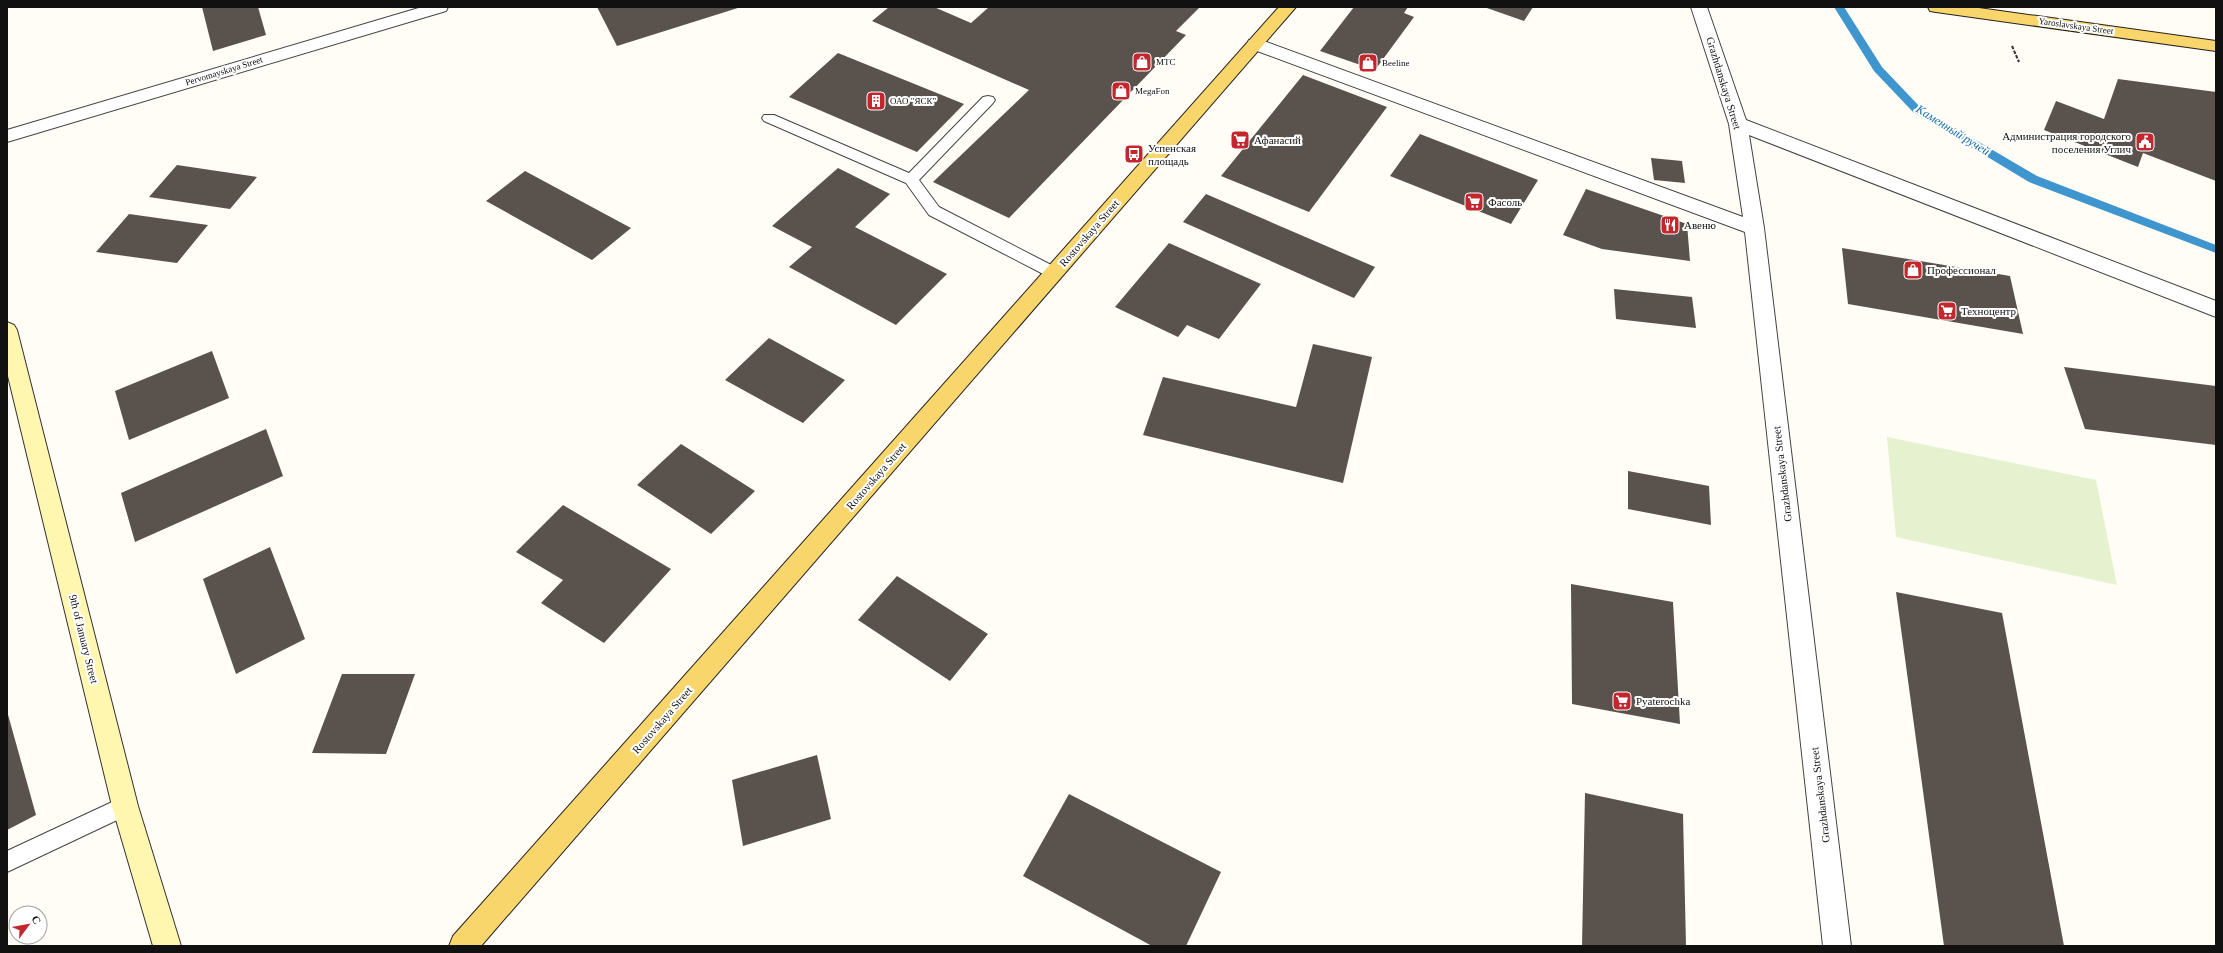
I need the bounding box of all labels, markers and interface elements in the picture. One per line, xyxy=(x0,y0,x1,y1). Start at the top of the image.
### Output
street label: Yaroslavskaya Street xyxy=(2038,16,2114,36)
street label: Grazhdanskaya Street xyxy=(1704,35,1744,131)
shop icon: МТС xyxy=(1131,51,1153,73)
shop icon: Beeline xyxy=(1357,52,1379,74)
street label: Pervomayskaya Street xyxy=(184,54,264,88)
place label: МТС xyxy=(1156,57,1176,67)
place label: Beeline xyxy=(1382,58,1410,68)
shop icon: MegaFon xyxy=(1110,80,1132,102)
place label: MegaFon xyxy=(1135,86,1170,96)
building icon: ОАО "ЯСК" xyxy=(865,90,887,112)
place label: ОАО "ЯСК" xyxy=(890,96,937,106)
water label: Каменный ручей xyxy=(1913,101,1992,158)
supermarket icon: Афанасий xyxy=(1229,129,1251,151)
place label: Администрация городского поселения Углич xyxy=(2002,130,2131,155)
public building icon: Администрация городского поселения Углич xyxy=(2134,131,2156,153)
place label: Афанасий xyxy=(1254,134,1301,146)
place label: Успенская площадь xyxy=(1148,142,1196,167)
bus stop icon: Успенская площадь xyxy=(1123,143,1145,165)
supermarket icon: Фасоль xyxy=(1463,191,1485,213)
place label: Фасоль xyxy=(1488,196,1522,208)
street label: Rostovskaya Street xyxy=(1057,197,1121,269)
restaurant icon: Авеню xyxy=(1659,214,1681,236)
place label: Авеню xyxy=(1684,219,1716,231)
shop icon: Профессионал xyxy=(1902,259,1924,281)
place label: Профессионал xyxy=(1927,264,1996,276)
supermarket icon: Техноцентр xyxy=(1936,300,1958,322)
place label: Техноцентр xyxy=(1961,305,2017,317)
street label: Grazhdanskaya Street xyxy=(1770,426,1794,522)
street label: Rostovskaya Street xyxy=(844,440,908,512)
street label: 9th of January Street xyxy=(67,593,101,685)
street label: Rostovskaya Street xyxy=(630,684,694,756)
supermarket icon: Pyaterochka xyxy=(1611,690,1633,712)
place label: Pyaterochka xyxy=(1636,695,1690,707)
street label: Grazhdanskaya Street xyxy=(1808,747,1832,843)
north arrow xyxy=(8,905,48,945)
text: С xyxy=(29,913,44,926)

